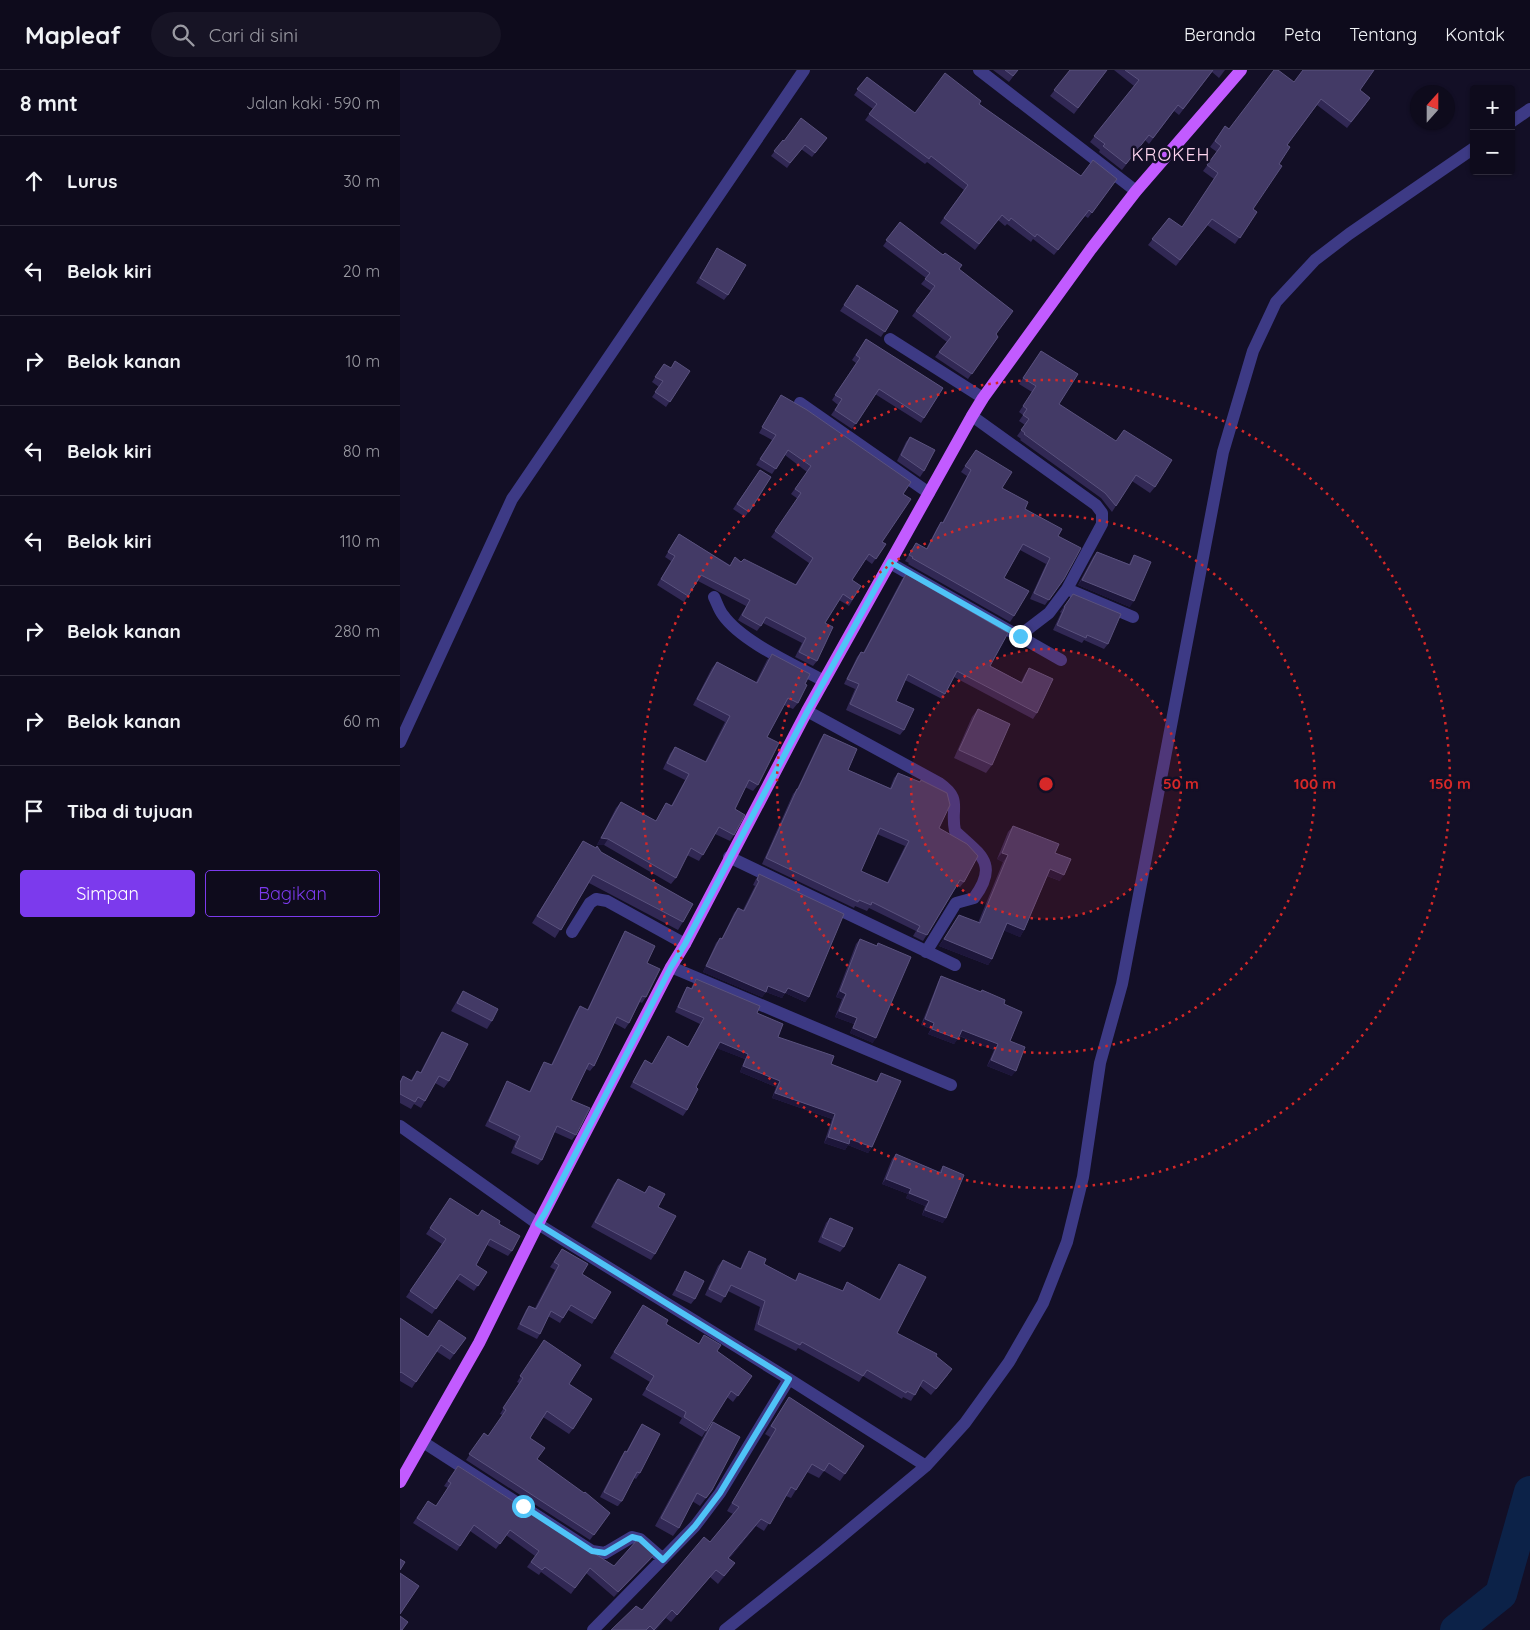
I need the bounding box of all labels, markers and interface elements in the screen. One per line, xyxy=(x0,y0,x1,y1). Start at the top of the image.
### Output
search box xyxy=(151,12,501,57)
text: Mapleaf xyxy=(25,20,121,50)
icon: search xyxy=(169,21,197,49)
text: Cari di sini xyxy=(209,23,298,47)
text: Beranda xyxy=(1184,23,1256,46)
text: Peta xyxy=(1284,23,1321,46)
text: Tentang xyxy=(1349,23,1417,46)
text: Kontak xyxy=(1445,23,1505,46)
north arrow xyxy=(1410,85,1455,130)
map controls xyxy=(1470,85,1515,175)
button: + xyxy=(1470,85,1515,130)
text: 8 mnt xyxy=(20,90,78,116)
text: Jalan kaki · 590 m xyxy=(246,93,380,113)
button: − xyxy=(1470,130,1515,175)
district label: KROKEH xyxy=(1131,143,1211,166)
icon: ahead xyxy=(20,167,48,195)
text: Lurus xyxy=(67,169,117,193)
text: 30 m xyxy=(343,171,380,191)
icon: left xyxy=(20,257,48,285)
text: Belok kiri xyxy=(67,259,152,283)
text: 20 m xyxy=(343,261,380,281)
icon: right xyxy=(20,347,48,375)
text: Belok kanan xyxy=(67,349,181,373)
text: 10 m xyxy=(346,351,380,371)
icon: left xyxy=(20,437,48,465)
text: Belok kiri xyxy=(67,439,152,463)
text: 80 m xyxy=(343,441,380,461)
icon: left xyxy=(20,527,48,555)
text: Belok kiri xyxy=(67,529,152,553)
text: 110 m xyxy=(340,531,380,551)
icon: right xyxy=(20,617,48,645)
text: Belok kanan xyxy=(67,619,181,643)
text: 280 m xyxy=(334,621,380,641)
route end xyxy=(1009,625,1032,648)
icon: right xyxy=(20,707,48,735)
text: Belok kanan xyxy=(67,709,181,733)
text: 60 m xyxy=(343,711,380,731)
text: 50 m xyxy=(1163,774,1199,793)
text: 100 m xyxy=(1294,774,1336,793)
text: 150 m xyxy=(1429,774,1471,793)
centre of rings xyxy=(1037,775,1055,793)
icon: arrive xyxy=(20,797,48,825)
text: Tiba di tujuan xyxy=(67,799,193,823)
button: Simpan xyxy=(20,870,195,917)
button: Bagikan xyxy=(205,870,380,917)
route start xyxy=(512,1495,535,1518)

